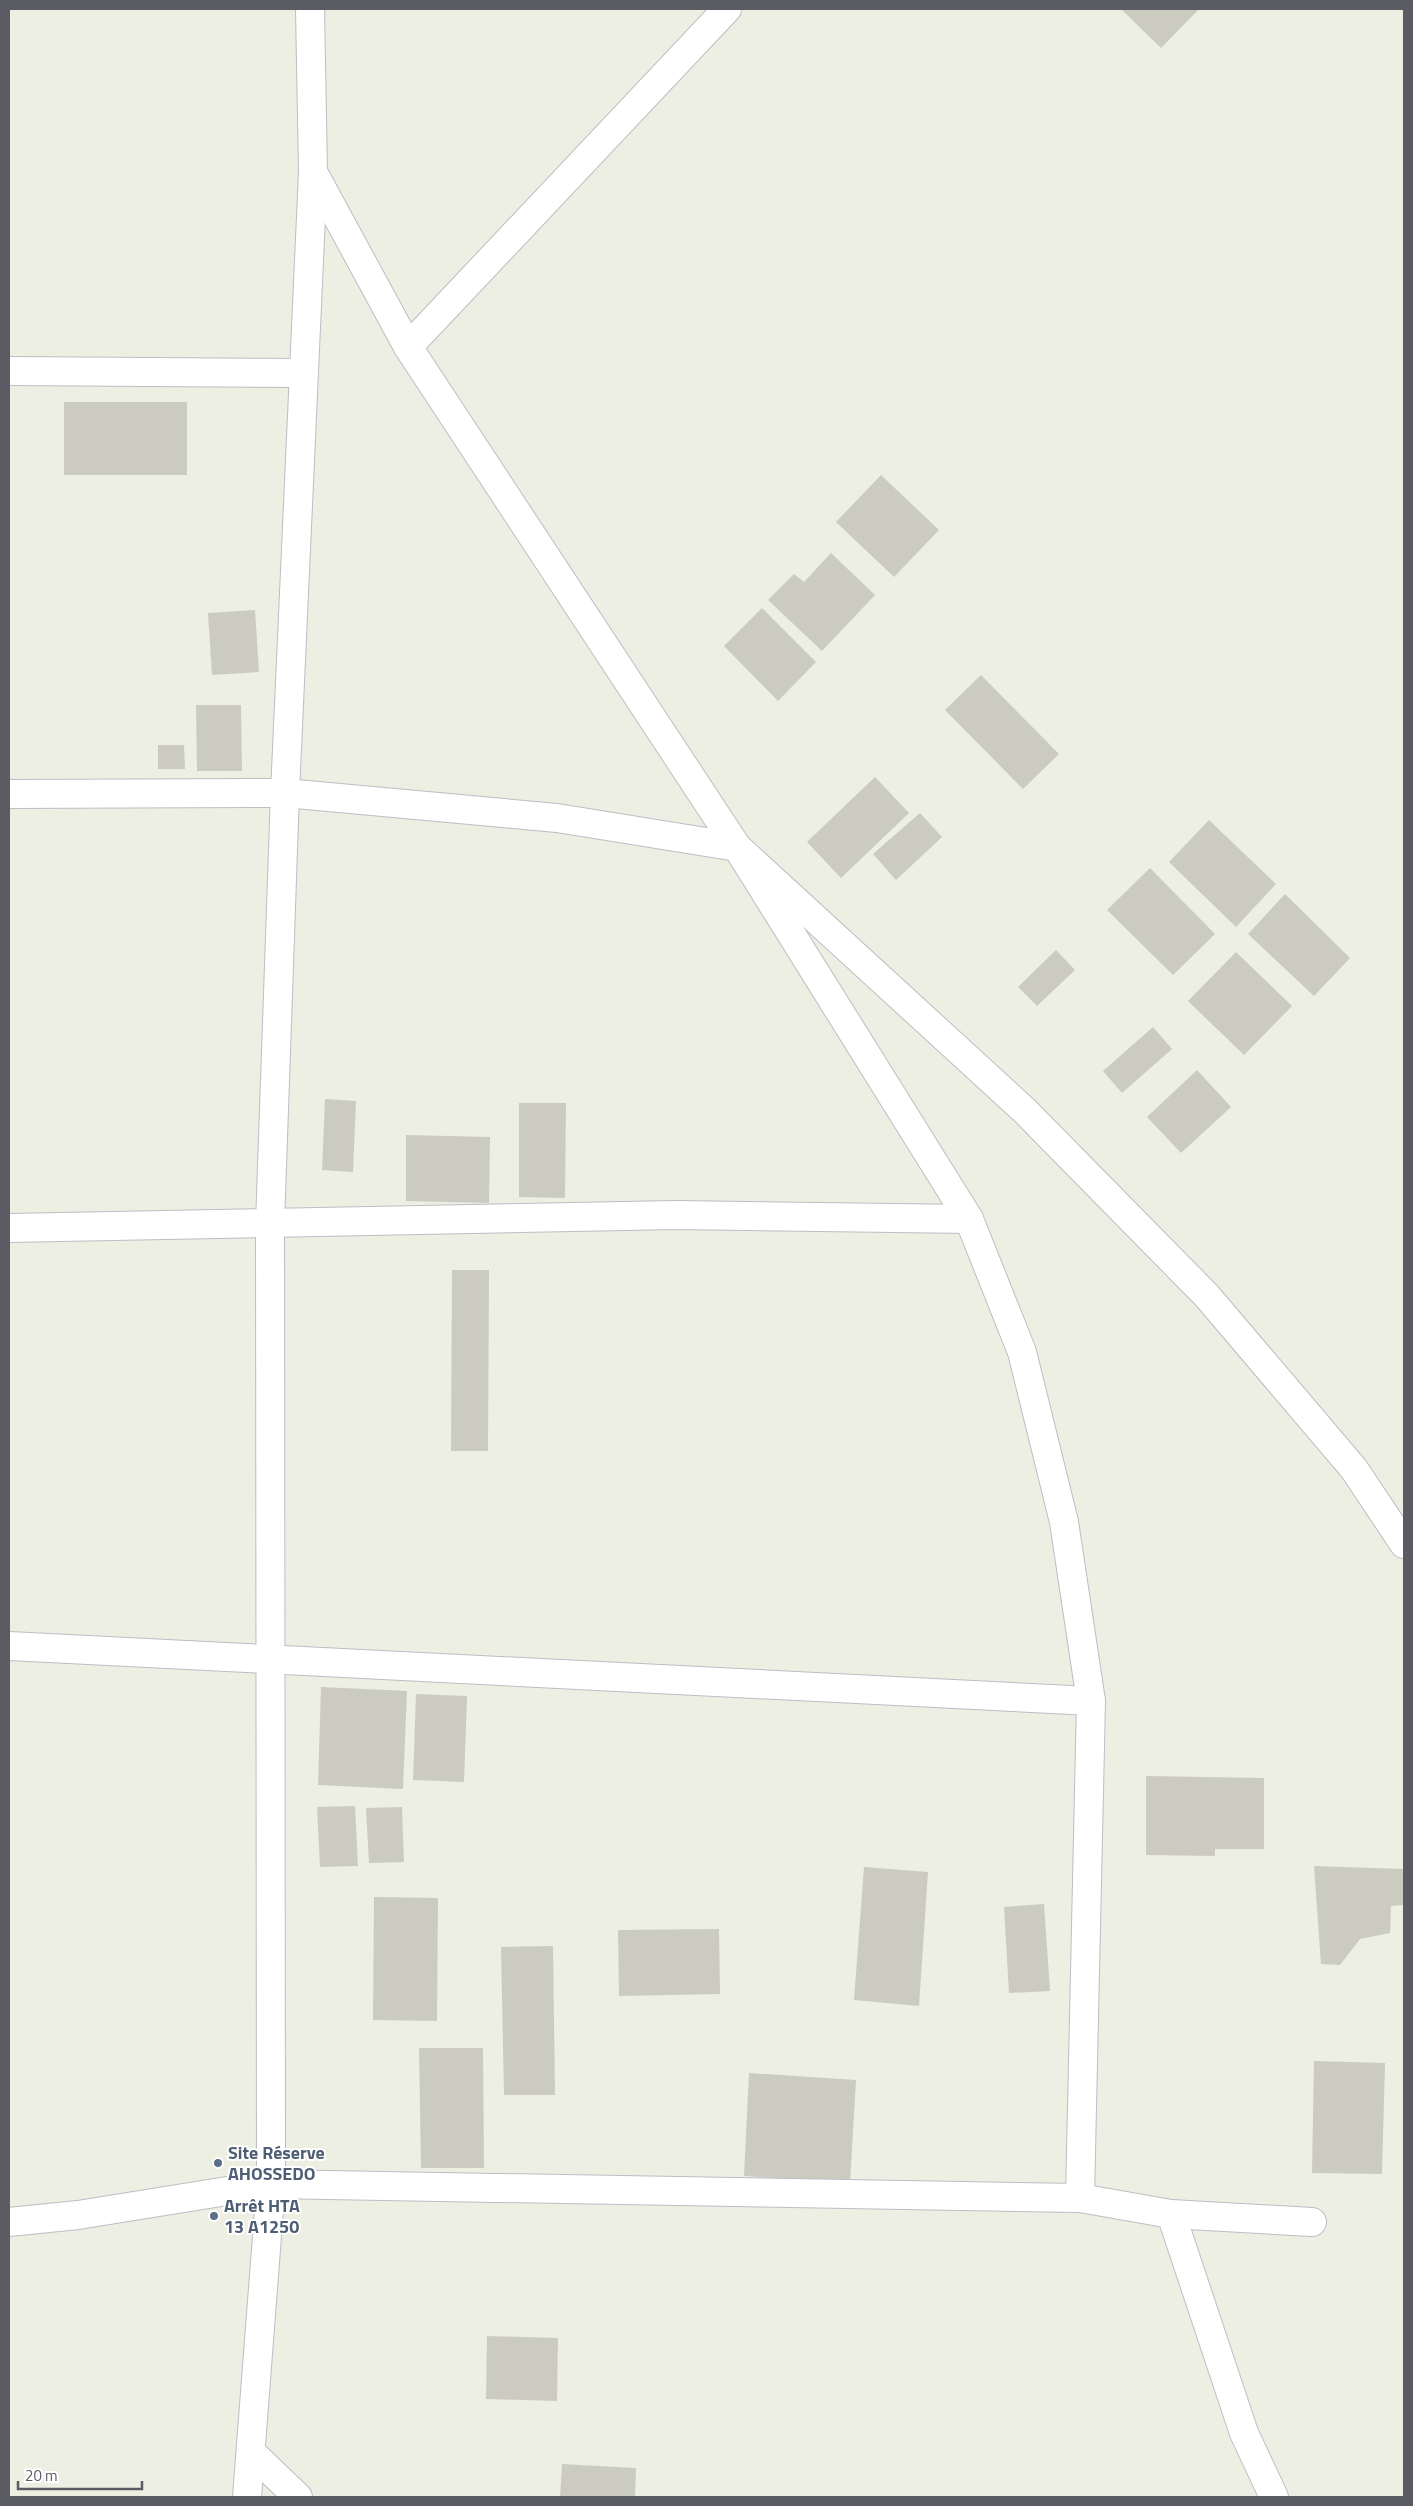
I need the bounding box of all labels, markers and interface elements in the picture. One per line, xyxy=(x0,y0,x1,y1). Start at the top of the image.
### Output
place label: Site Réserve AHOSSEDO xyxy=(228,2139,325,2187)
marker: Site Réserve AHOSSEDO xyxy=(212,2157,224,2169)
place label: Arrêt HTA 13 A1250 xyxy=(224,2192,300,2240)
marker: Arrêt HTA 13 A1250 xyxy=(208,2210,220,2222)
scale bar xyxy=(18,2458,141,2490)
text: 20 m xyxy=(25,2464,58,2487)

